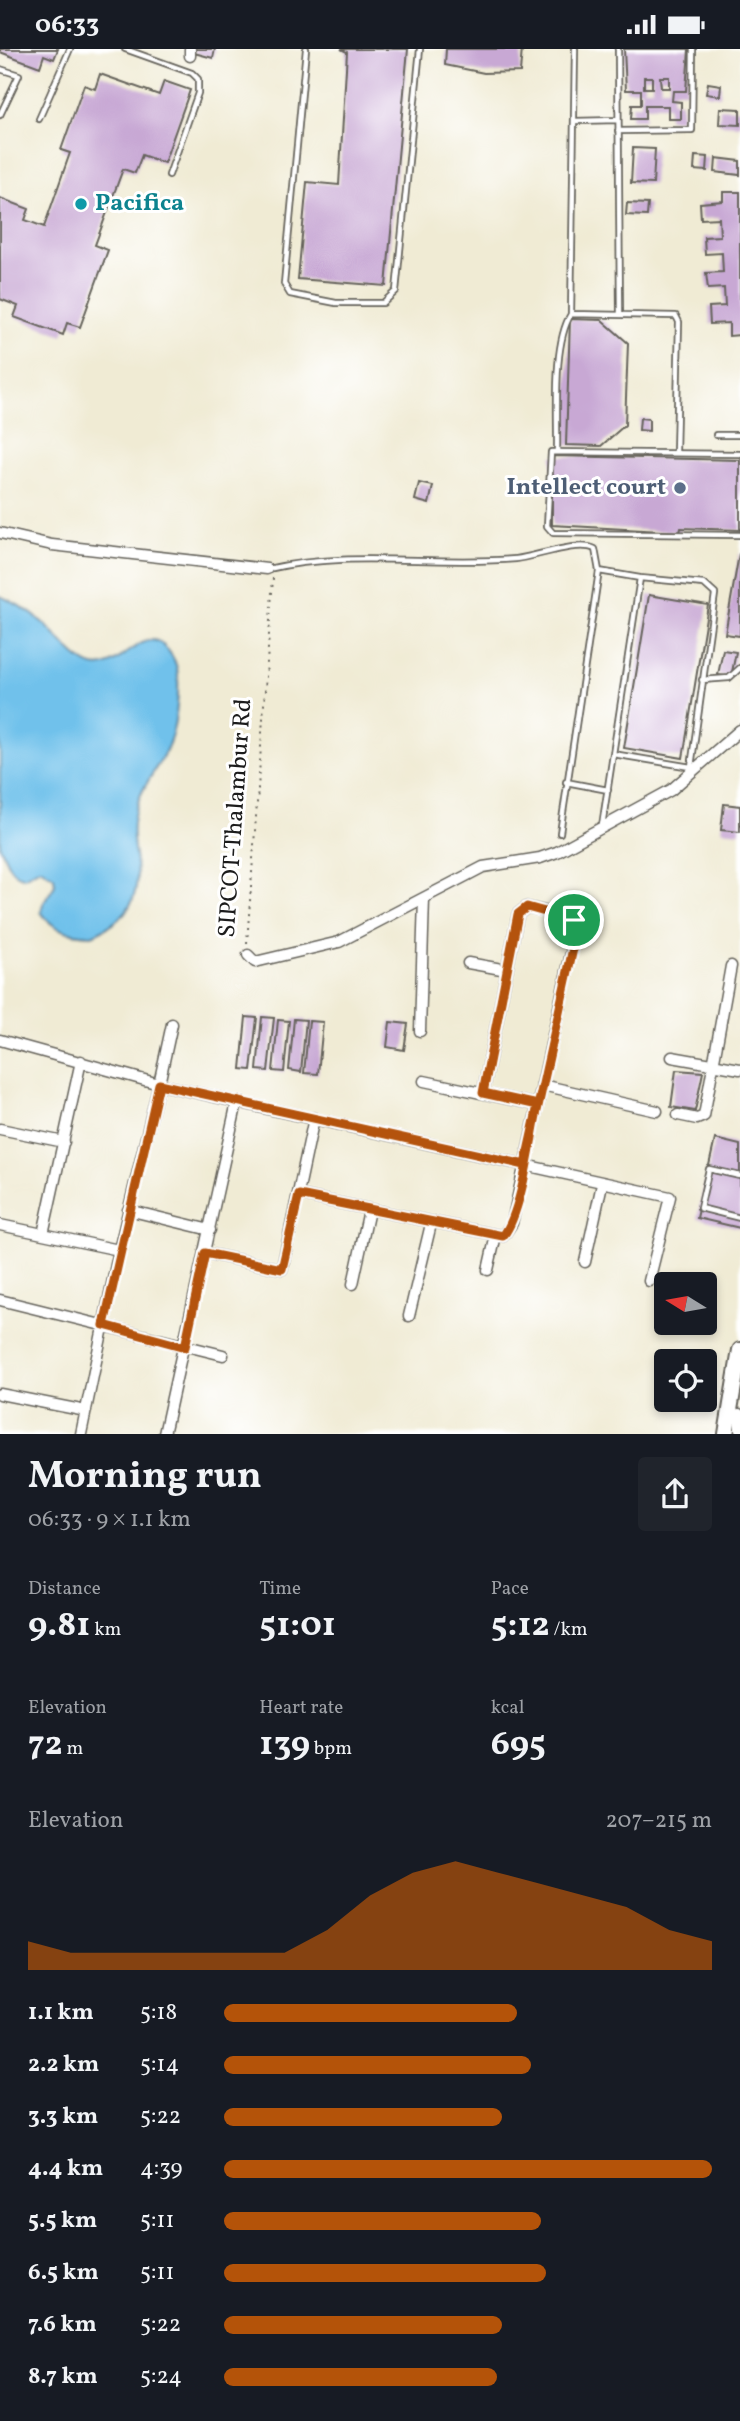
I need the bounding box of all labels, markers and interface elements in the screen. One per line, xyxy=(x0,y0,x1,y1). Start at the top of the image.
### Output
text: 06:33 xyxy=(35,7,99,43)
place label: Pacifica xyxy=(95,187,184,221)
marker: Pacifica xyxy=(73,196,89,212)
place label: Intellect court xyxy=(506,471,666,505)
marker: Intellect court xyxy=(672,480,688,496)
street label: SIPCOT-Thalambur Rd xyxy=(211,697,261,939)
pin xyxy=(544,890,604,950)
icon: arrive xyxy=(555,901,593,939)
north arrow xyxy=(654,1272,718,1335)
map controls xyxy=(654,1272,717,1412)
button: locate xyxy=(654,1349,717,1412)
text: Morning run xyxy=(28,1451,262,1504)
button: share xyxy=(638,1457,712,1531)
text: 06:33 · 9 × 1.1 km xyxy=(28,1504,191,1536)
text: Distance xyxy=(28,1576,101,1602)
text: Time xyxy=(259,1576,301,1602)
text: Pace xyxy=(491,1576,529,1602)
text: 9.81 xyxy=(28,1602,90,1650)
text: 51:01 xyxy=(259,1602,336,1650)
text: 5:12 xyxy=(491,1602,550,1650)
text: km xyxy=(90,1617,121,1643)
text: /km xyxy=(550,1617,588,1643)
text: Elevation xyxy=(28,1695,107,1721)
text: Heart rate xyxy=(259,1695,343,1721)
text: kcal xyxy=(491,1695,524,1721)
text: 72 xyxy=(28,1721,63,1769)
text: 139 xyxy=(259,1721,310,1769)
text: 695 xyxy=(491,1721,546,1769)
text: m xyxy=(63,1736,83,1762)
text: bpm xyxy=(310,1736,352,1762)
text: Elevation xyxy=(28,1805,124,1837)
text: 207–215 m xyxy=(606,1805,712,1837)
text: 1.1 km xyxy=(28,1997,94,2029)
text: 5:18 xyxy=(140,1997,177,2029)
text: 2.2 km xyxy=(28,2049,99,2081)
text: 5:14 xyxy=(140,2049,179,2081)
text: 3.3 km xyxy=(28,2101,98,2133)
text: 5:22 xyxy=(140,2101,181,2133)
text: 4.4 km xyxy=(28,2153,103,2185)
text: 4:39 xyxy=(140,2153,182,2185)
text: 5.5 km xyxy=(28,2205,97,2237)
text: 5:11 xyxy=(140,2205,174,2237)
text: 6.5 km xyxy=(28,2257,99,2289)
text: 5:11 xyxy=(140,2257,174,2289)
text: 7.6 km xyxy=(28,2309,97,2341)
text: 5:22 xyxy=(140,2309,181,2341)
text: 8.7 km xyxy=(28,2361,98,2393)
text: 5:24 xyxy=(140,2361,182,2393)

